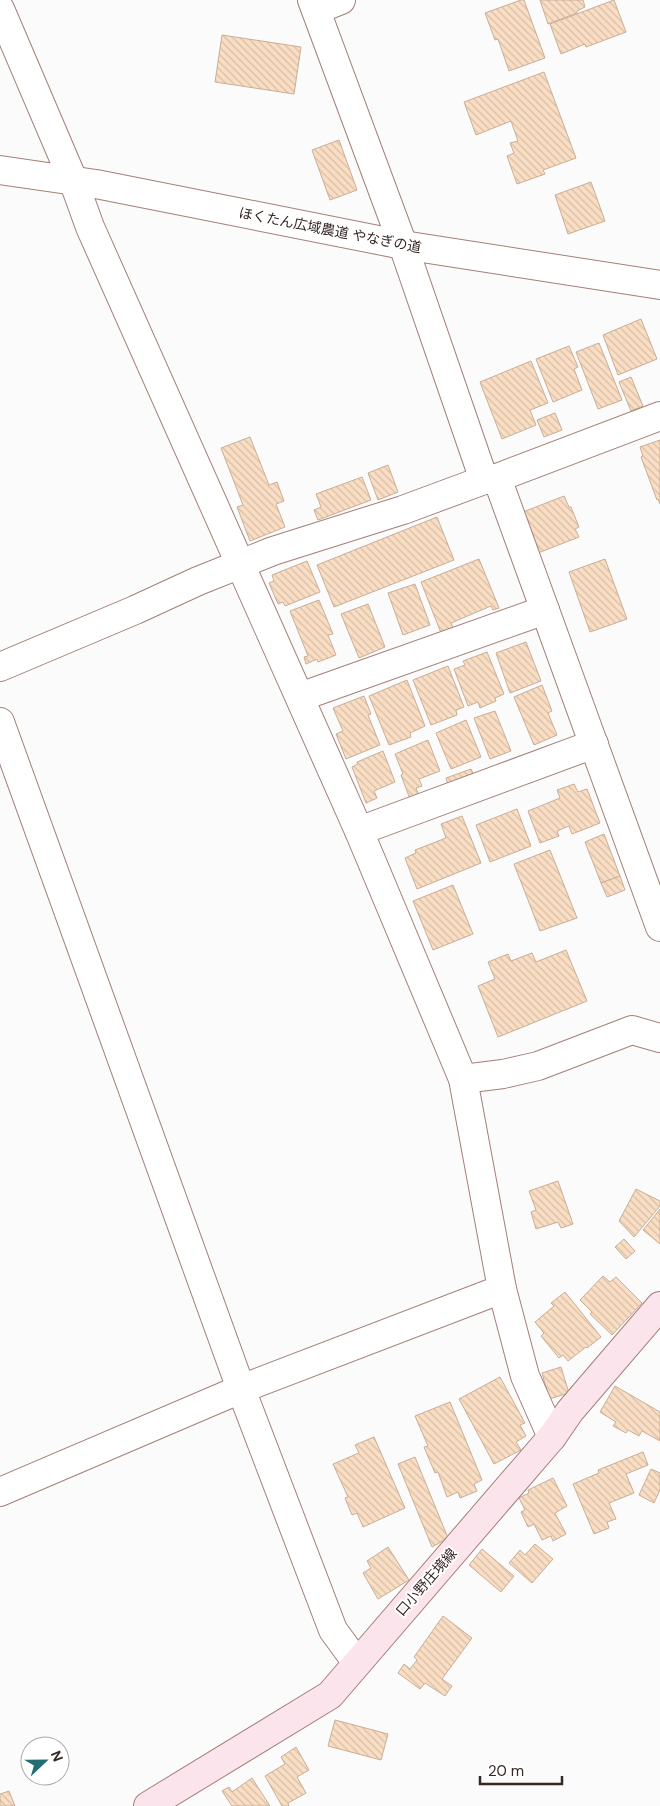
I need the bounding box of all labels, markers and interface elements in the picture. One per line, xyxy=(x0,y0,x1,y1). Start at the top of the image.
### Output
street label: ほくたん広域農道 やなぎの道 xyxy=(237,203,423,257)
street label: 口小野庄境線 xyxy=(392,1544,460,1620)
north arrow xyxy=(20,1736,70,1786)
text: N xyxy=(47,1748,67,1764)
scale bar xyxy=(480,1754,562,1786)
text: 20 m xyxy=(488,1761,524,1781)

